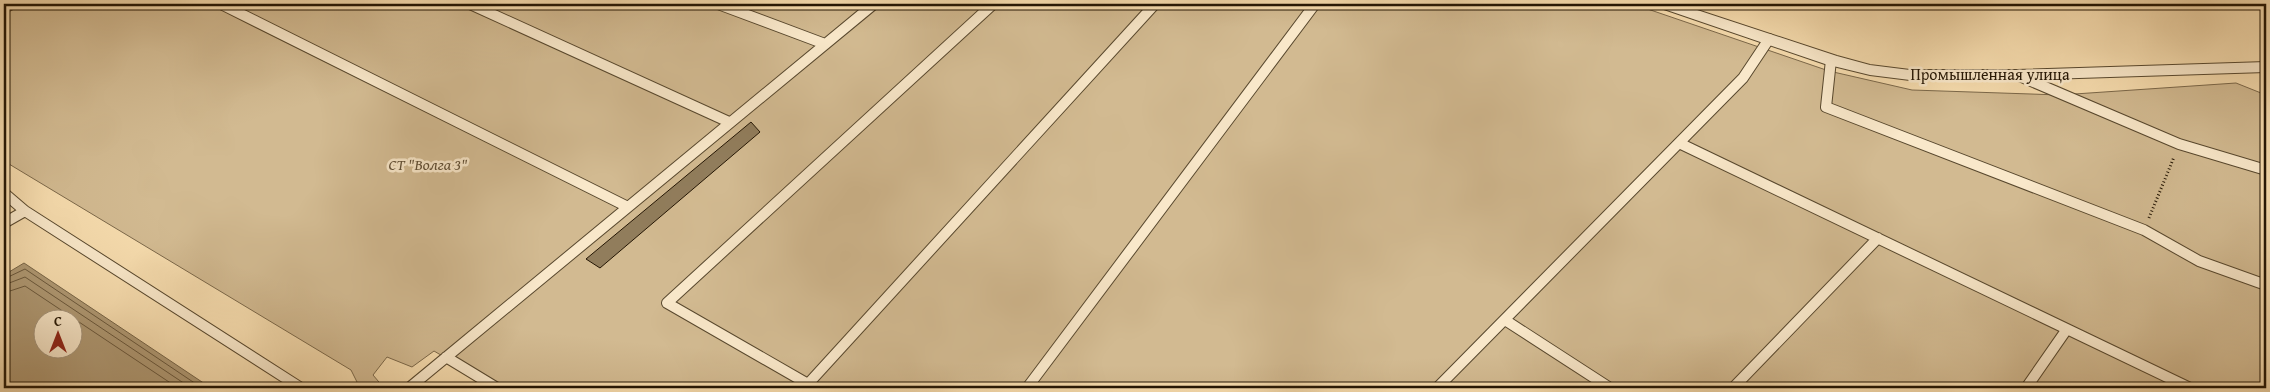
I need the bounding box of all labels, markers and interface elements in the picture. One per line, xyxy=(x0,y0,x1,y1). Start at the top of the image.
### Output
street label: Промышленная улица xyxy=(1910,62,2070,86)
park label: СТ "Волга 3" xyxy=(389,152,468,176)
north arrow xyxy=(32,310,82,360)
text: С xyxy=(54,311,62,331)

